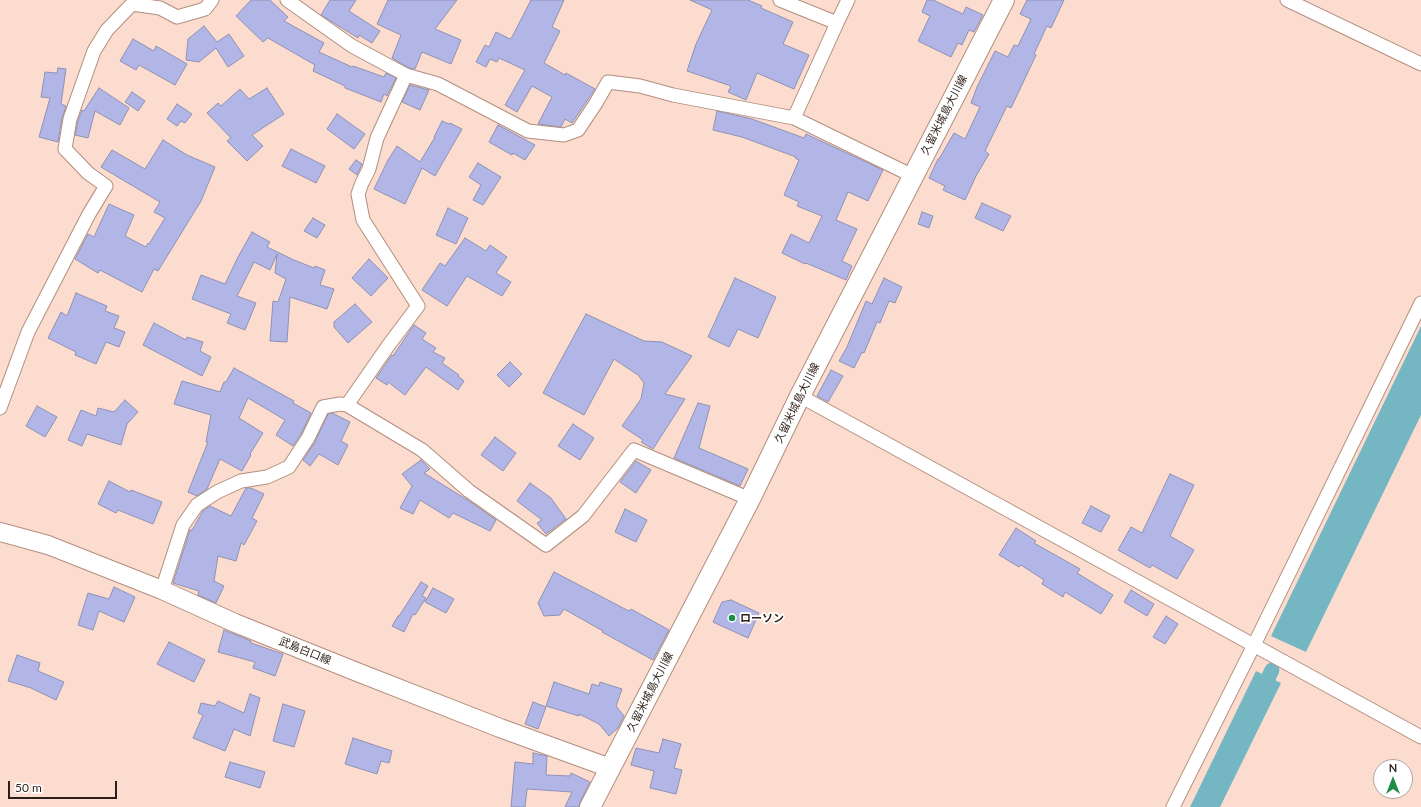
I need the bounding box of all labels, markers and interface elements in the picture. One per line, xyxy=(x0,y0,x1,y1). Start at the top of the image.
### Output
street label: 久留米城島大川線 xyxy=(918,73,970,157)
street label: 久留米城島大川線 xyxy=(772,361,822,445)
place label: ローソン xyxy=(740,611,784,625)
marker: ローソン xyxy=(727,613,737,623)
street label: 武島白口線 xyxy=(277,635,333,667)
street label: 久留米城島大川線 xyxy=(624,650,676,734)
north arrow xyxy=(1373,759,1413,799)
text: N xyxy=(1389,761,1397,774)
scale bar xyxy=(10,773,119,799)
text: 50 m xyxy=(15,780,42,795)

